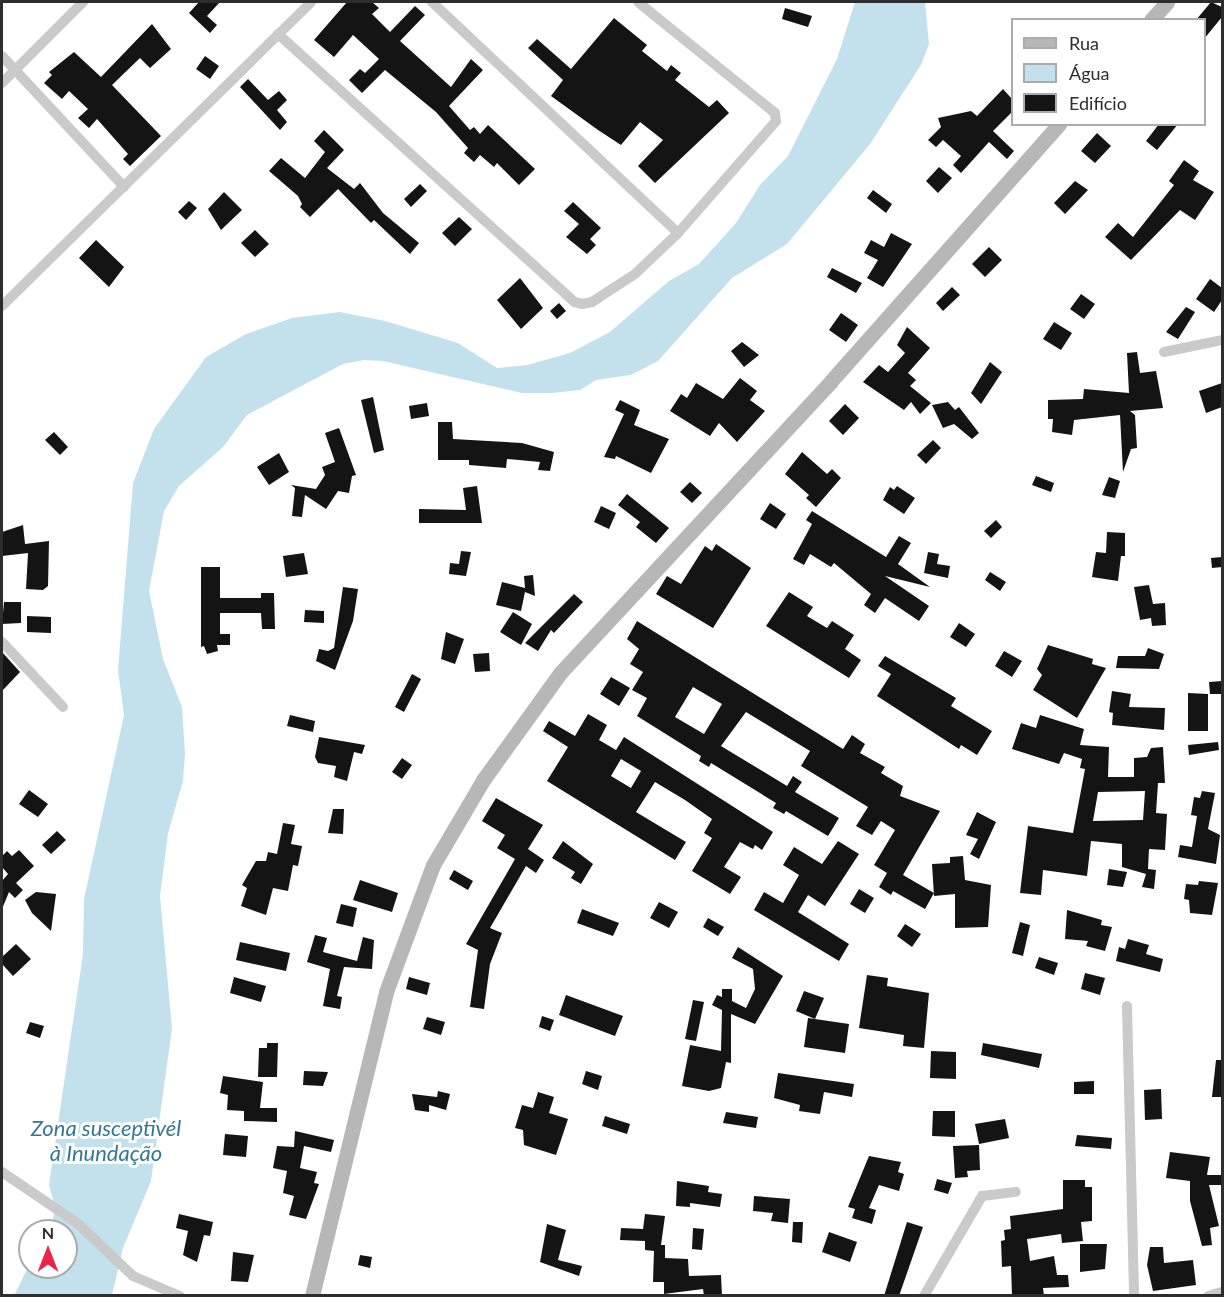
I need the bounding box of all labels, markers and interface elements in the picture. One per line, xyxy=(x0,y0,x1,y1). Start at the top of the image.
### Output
legend xyxy=(1011,18,1206,126)
text: Rua xyxy=(1069,32,1099,54)
text: Água xyxy=(1069,62,1110,84)
text: Edifício xyxy=(1069,92,1127,114)
water label: Zona susceptivél à Inundação xyxy=(31,1114,181,1166)
north arrow xyxy=(18,1219,78,1279)
text: N xyxy=(42,1223,54,1242)

